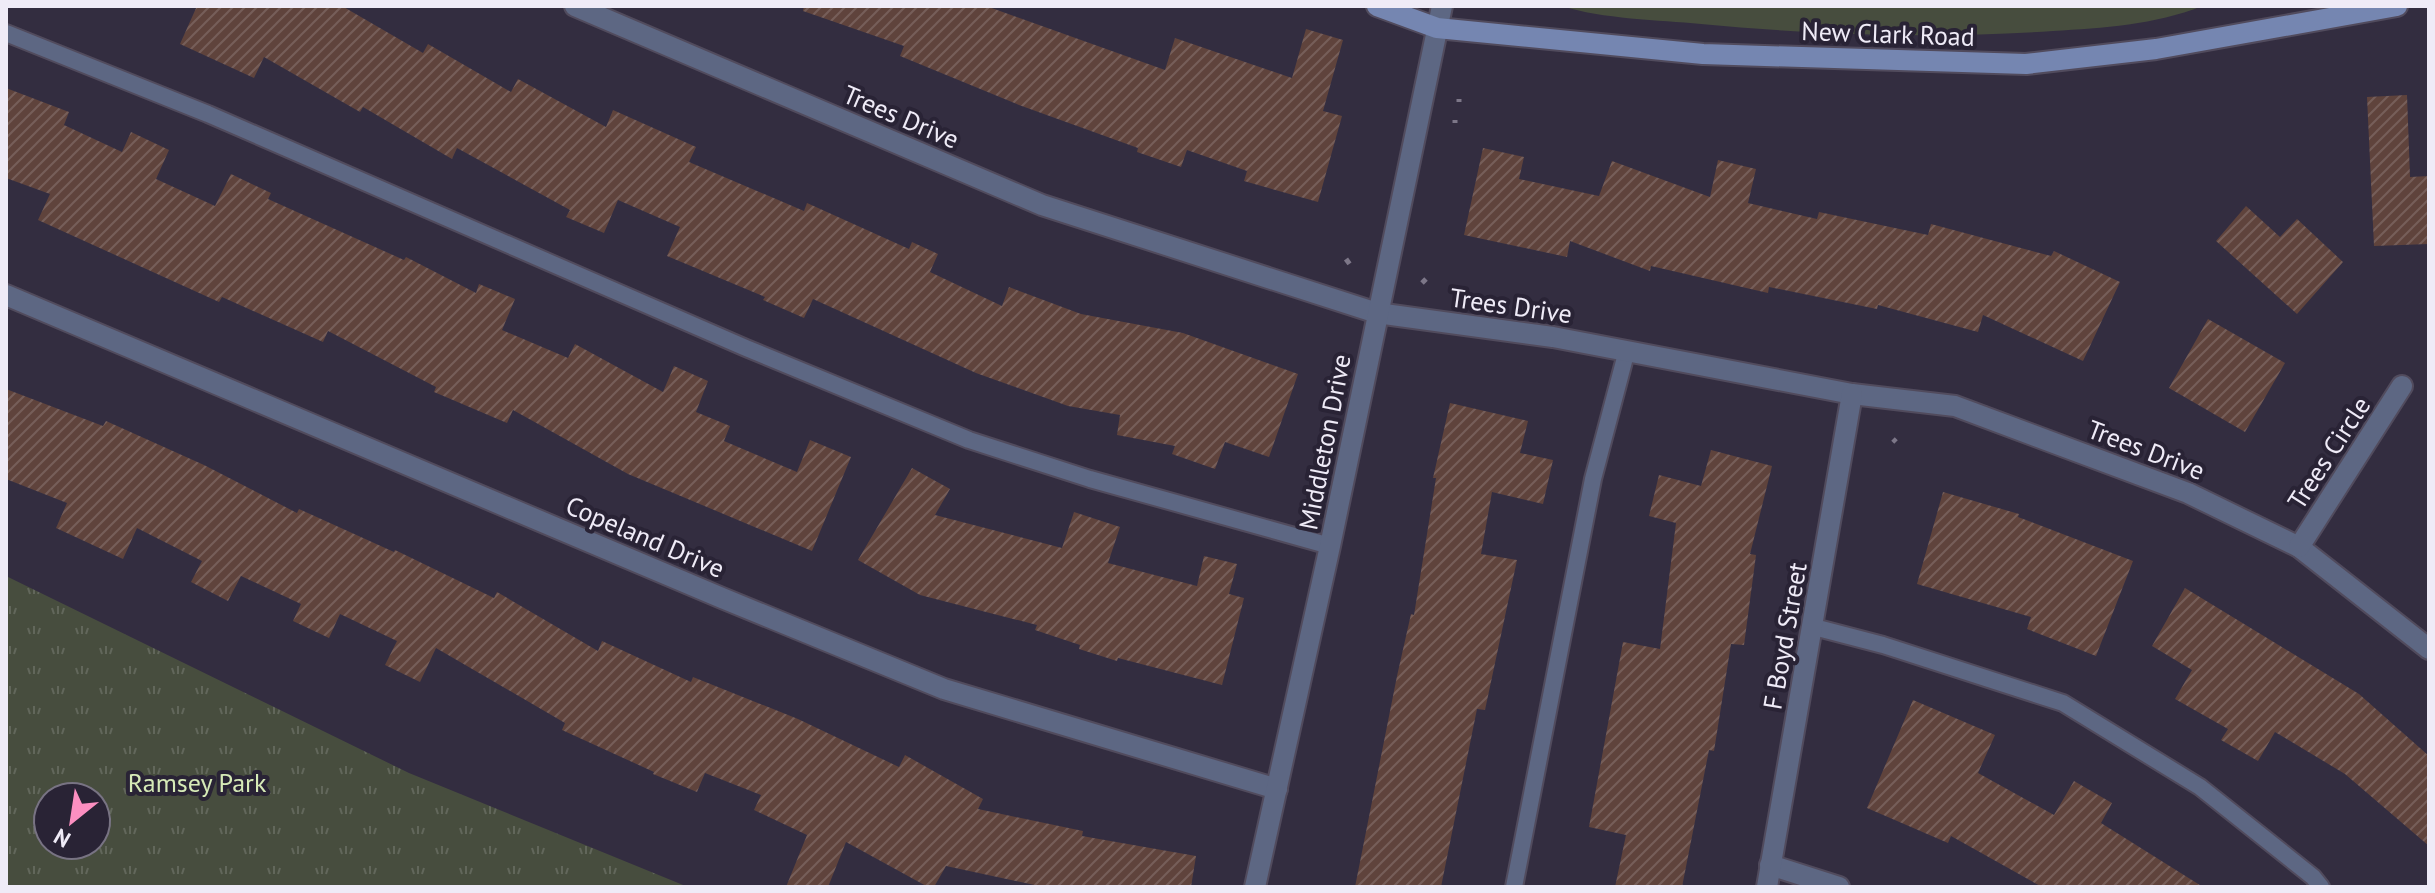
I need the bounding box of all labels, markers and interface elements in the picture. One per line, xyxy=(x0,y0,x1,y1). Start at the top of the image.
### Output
street label: New Clark Road xyxy=(1801,14,1975,53)
street label: Trees Drive xyxy=(838,77,964,156)
street label: Trees Drive xyxy=(1448,281,1574,330)
street label: Middleton Drive xyxy=(1291,351,1358,533)
street label: Trees Circle xyxy=(2280,390,2377,515)
street label: Trees Drive xyxy=(2083,412,2209,487)
street label: Copeland Drive xyxy=(561,488,729,585)
street label: F Boyd Street xyxy=(1755,560,1814,712)
park label: Ramsey Park xyxy=(128,766,267,799)
north arrow xyxy=(32,781,112,861)
text: N xyxy=(49,823,75,854)

